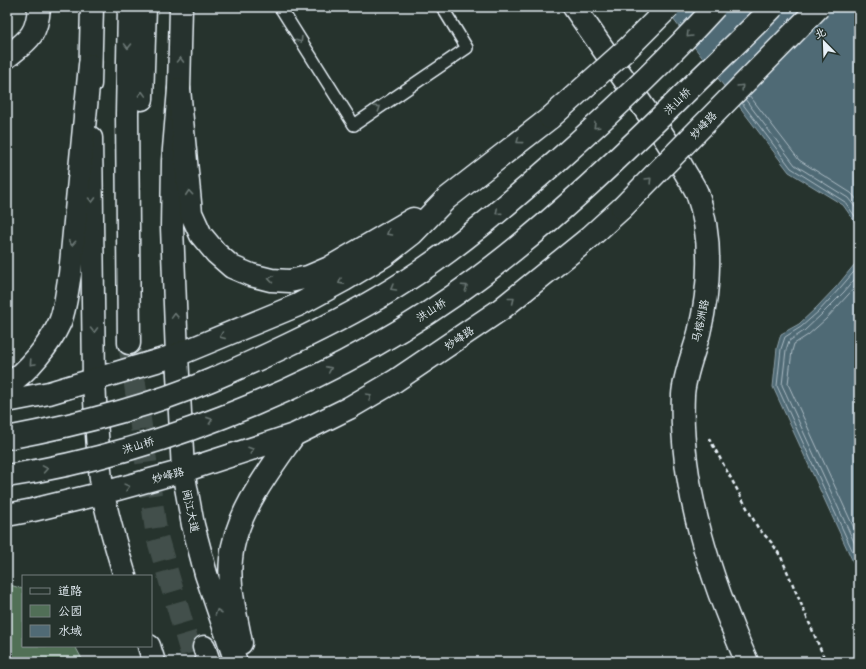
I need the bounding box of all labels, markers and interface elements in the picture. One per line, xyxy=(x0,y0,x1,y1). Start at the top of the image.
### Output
north arrow xyxy=(804,22,844,62)
text: 北 xyxy=(813,27,828,42)
one-way arrow xyxy=(686,30,693,38)
one-way arrow xyxy=(296,36,303,43)
one-way arrow xyxy=(124,43,132,49)
one-way arrow xyxy=(176,57,184,63)
one-way arrow xyxy=(736,84,743,92)
street label: 洪山桥 xyxy=(662,86,694,118)
one-way arrow xyxy=(138,91,146,97)
one-way arrow xyxy=(374,106,381,113)
street label: 妙峰路 xyxy=(688,110,720,142)
one-way arrow xyxy=(593,121,600,128)
one-way arrow xyxy=(516,136,523,143)
one-way arrow xyxy=(645,177,652,185)
one-way arrow xyxy=(185,190,194,196)
one-way arrow xyxy=(88,197,96,203)
one-way arrow xyxy=(495,208,503,215)
one-way arrow xyxy=(386,228,393,236)
one-way arrow xyxy=(68,240,77,246)
one-way arrow xyxy=(267,275,274,284)
one-way arrow xyxy=(337,277,345,285)
one-way arrow xyxy=(390,284,397,291)
one-way arrow xyxy=(460,285,467,292)
street label: 洪山桥 xyxy=(414,297,449,326)
one-way arrow xyxy=(508,298,515,305)
street label: 马榕洲路 xyxy=(690,298,712,344)
one-way arrow xyxy=(171,313,180,319)
street label: 妙峰路 xyxy=(443,325,477,354)
one-way arrow xyxy=(89,327,98,333)
one-way arrow xyxy=(219,331,227,339)
one-way arrow xyxy=(29,358,36,365)
one-way arrow xyxy=(325,366,333,374)
one-way arrow xyxy=(365,393,372,401)
one-way arrow xyxy=(207,417,214,425)
street label: 洪山桥 xyxy=(121,435,156,457)
one-way arrow xyxy=(248,446,255,454)
one-way arrow xyxy=(42,465,49,474)
street label: 妙峰路 xyxy=(151,466,186,487)
one-way arrow xyxy=(123,483,130,491)
street label: 闽江大道 xyxy=(179,488,200,534)
legend xyxy=(22,575,152,647)
text: 道路 xyxy=(58,585,82,600)
text: 公园 xyxy=(58,605,82,620)
one-way arrow xyxy=(214,609,223,616)
text: 水域 xyxy=(58,625,82,640)

